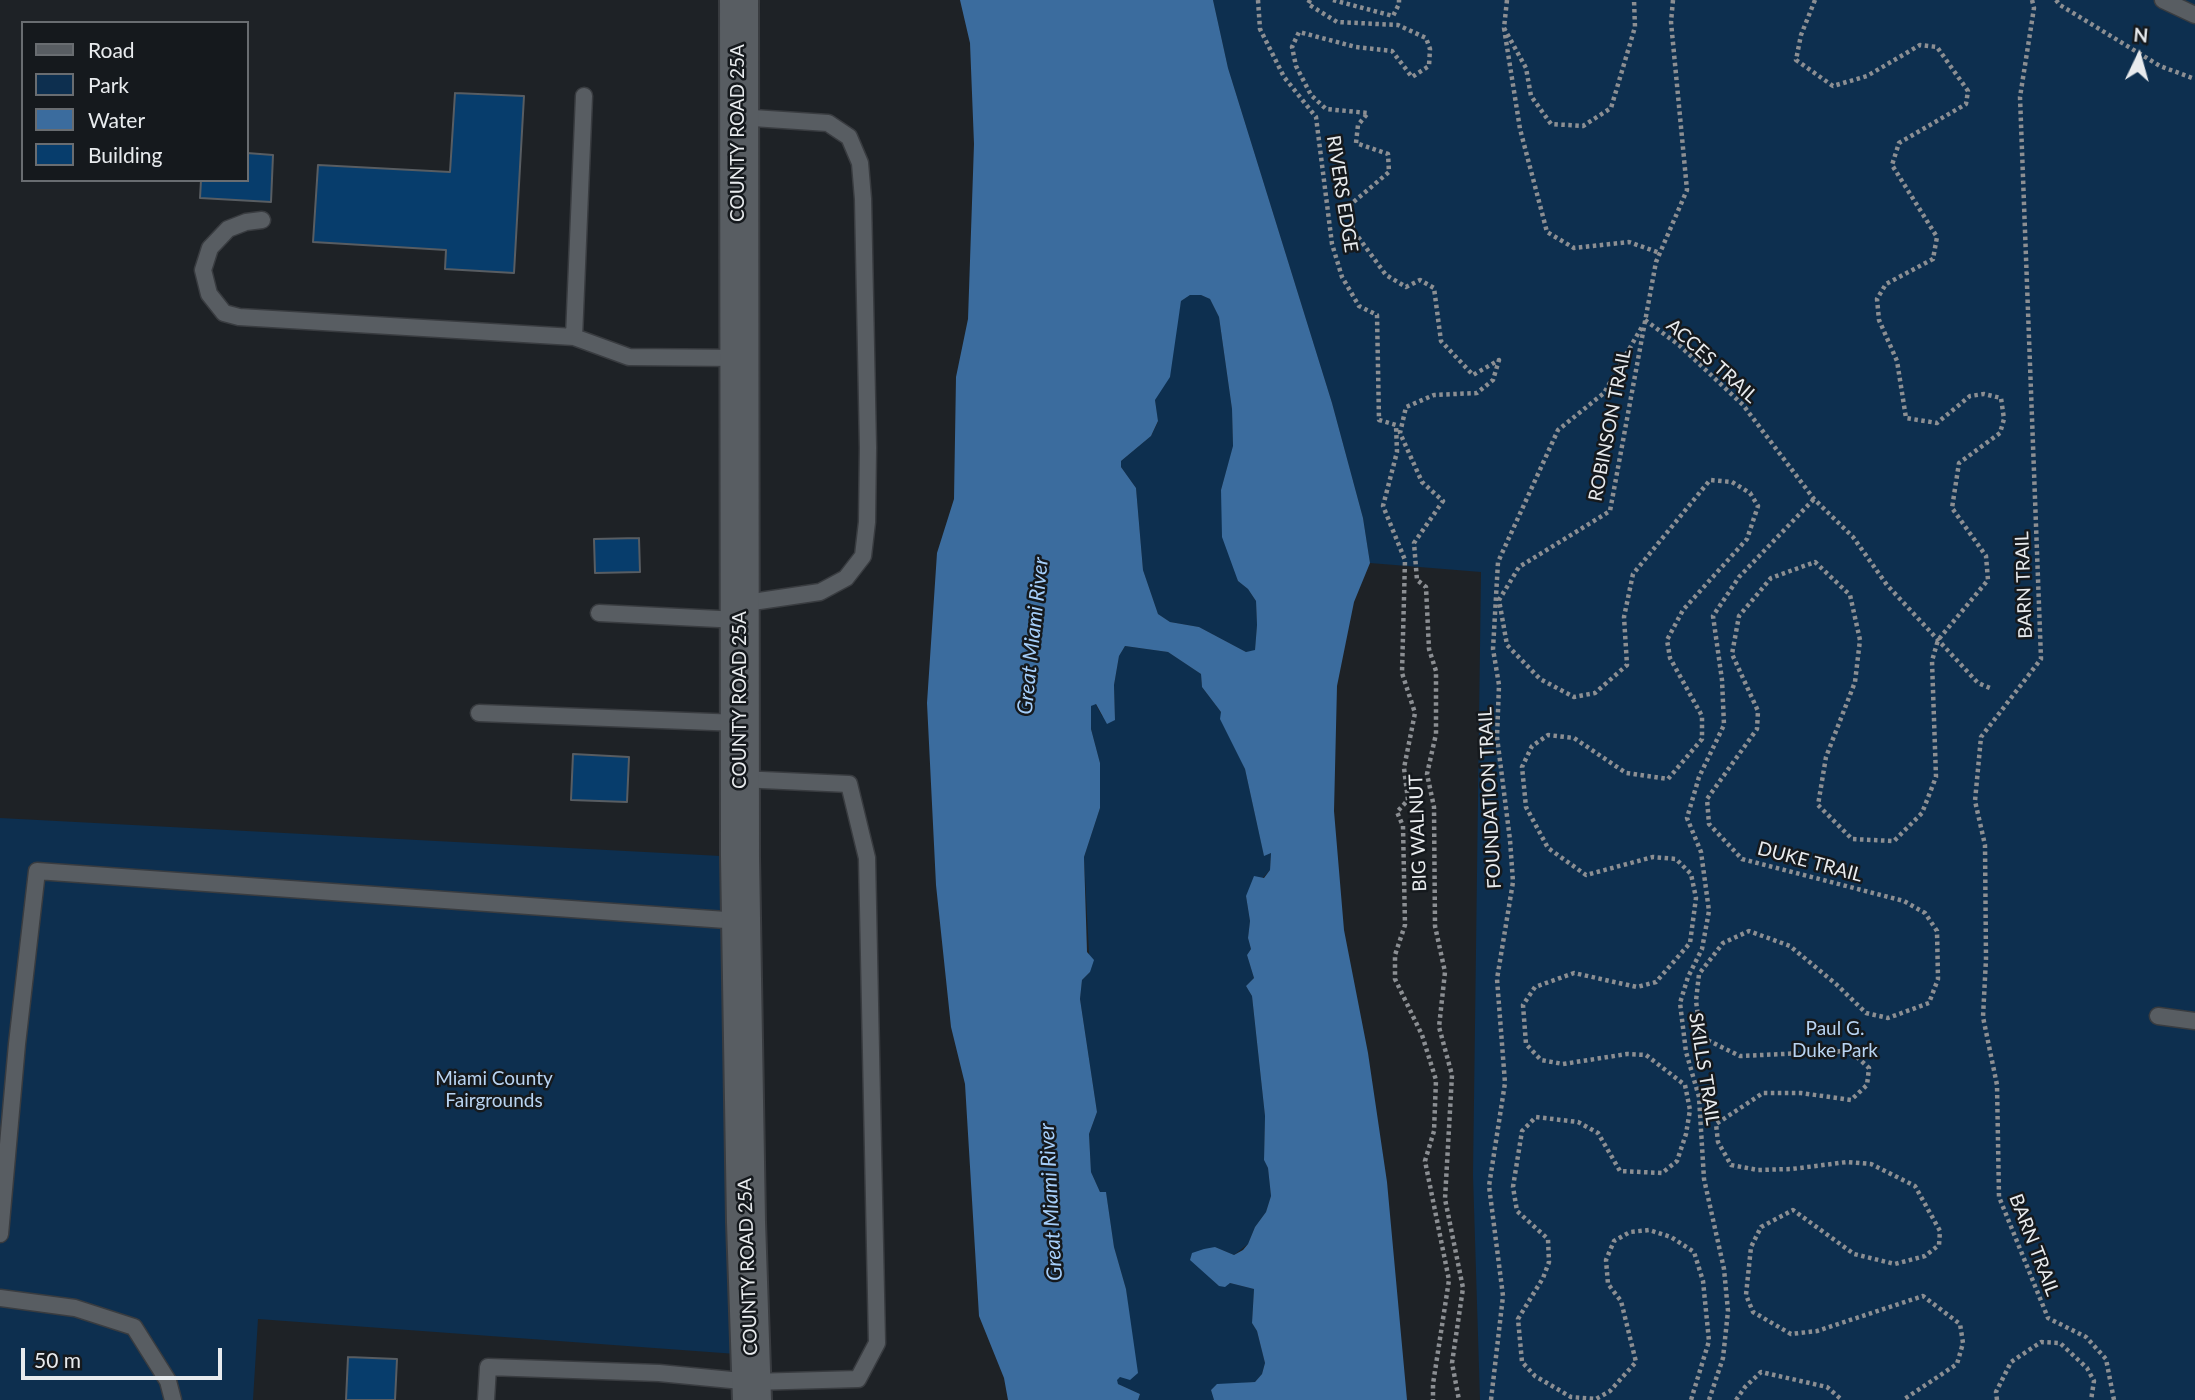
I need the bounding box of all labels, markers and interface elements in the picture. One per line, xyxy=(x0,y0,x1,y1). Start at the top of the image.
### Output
legend xyxy=(21,21,248,182)
north arrow xyxy=(2104,21,2174,91)
text: N xyxy=(2133,22,2149,47)
text: Road xyxy=(88,37,135,62)
street label: COUNTY ROAD 25A xyxy=(727,44,749,222)
text: Park xyxy=(88,72,129,97)
text: Water xyxy=(88,107,145,132)
street label: RIVERS EDGE xyxy=(1321,134,1363,254)
text: Building xyxy=(88,142,163,167)
street label: ACCES TRAIL xyxy=(1662,314,1762,408)
street label: ROBINSON TRAIL xyxy=(1584,347,1636,503)
street label: BARN TRAIL xyxy=(2011,531,2037,639)
water label: Great Miami River xyxy=(1012,556,1054,716)
street label: COUNTY ROAD 25A xyxy=(729,611,751,789)
street label: FOUNDATION TRAIL xyxy=(1474,706,1506,890)
street label: BIG WALNUT xyxy=(1405,774,1431,892)
street label: DUKE TRAIL xyxy=(1755,837,1865,887)
street label: SKILLS TRAIL xyxy=(1684,1011,1724,1127)
park label: Paul G. Duke Park xyxy=(1792,1018,1878,1062)
park label: Miami County Fairgrounds xyxy=(435,1068,553,1112)
water label: Great Miami River xyxy=(1034,1123,1068,1281)
street label: COUNTY ROAD 25A xyxy=(734,1178,762,1356)
street label: BARN TRAIL xyxy=(2004,1191,2064,1299)
scale bar xyxy=(24,1334,226,1378)
text: 50 m xyxy=(34,1347,81,1372)

